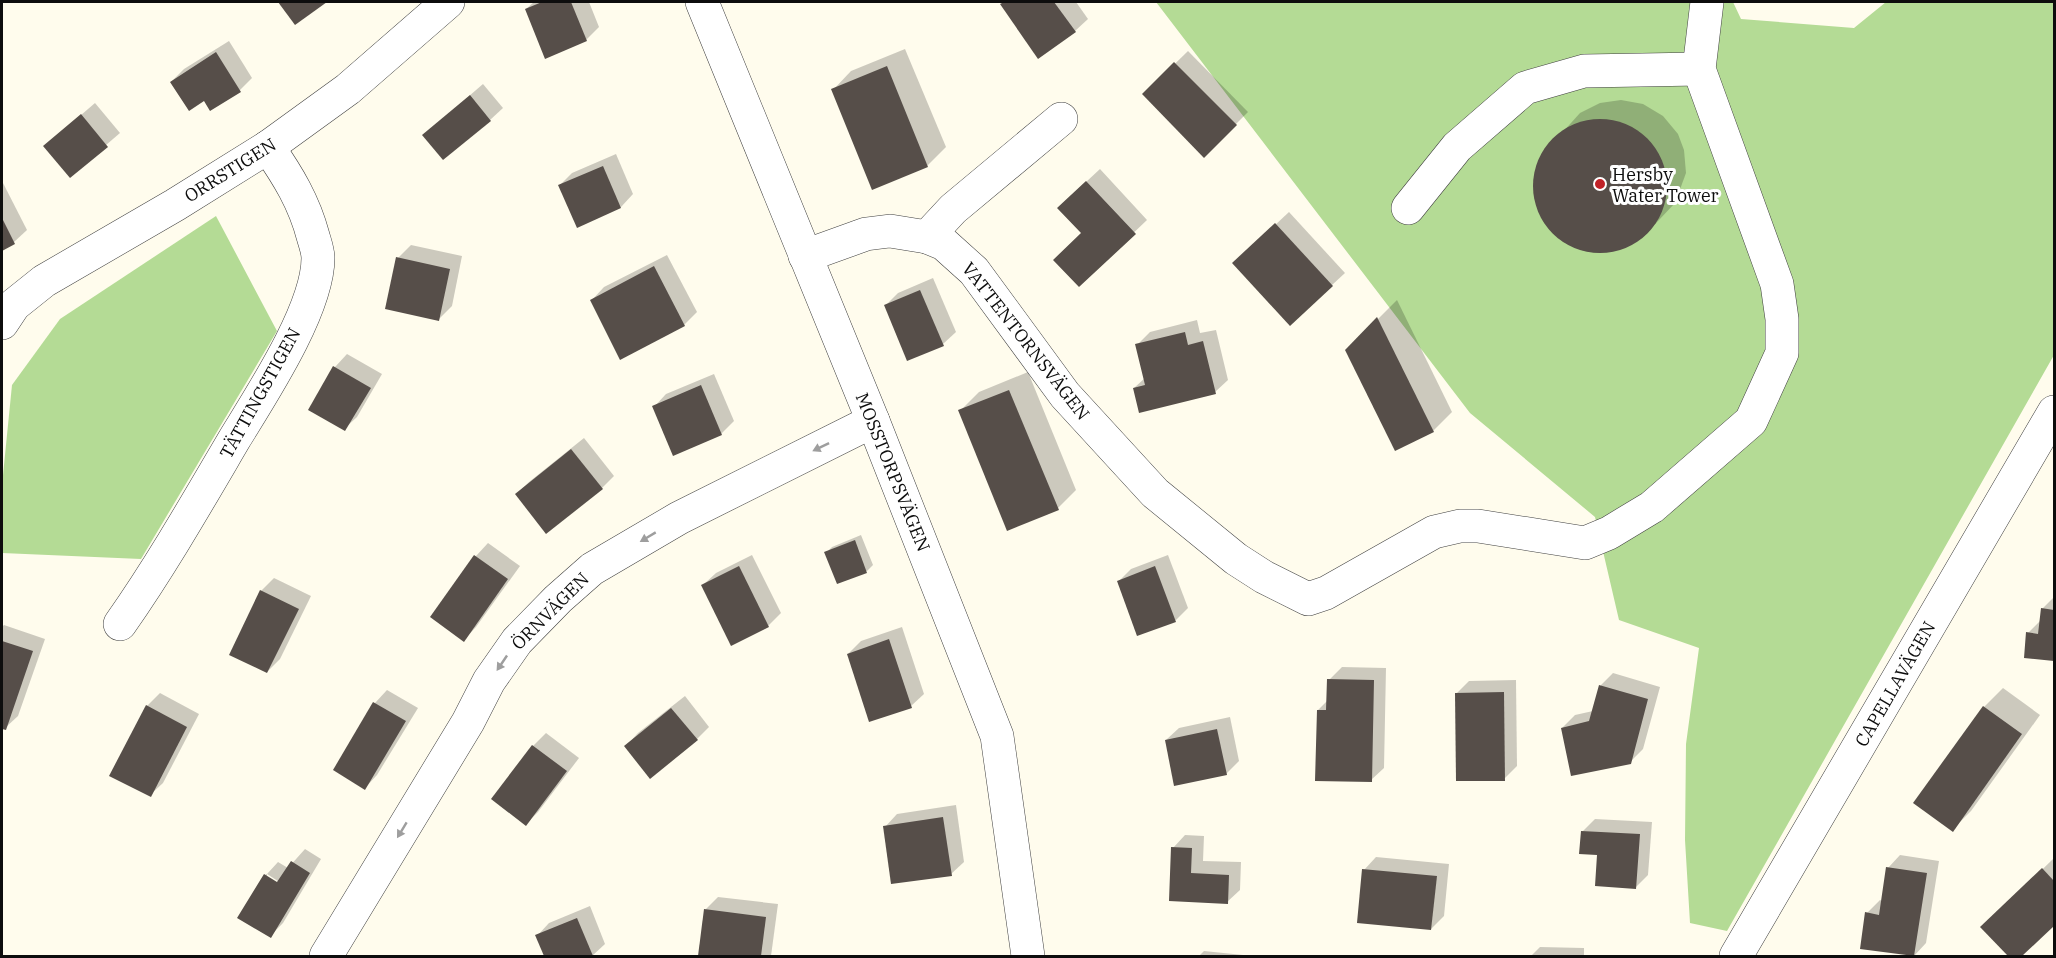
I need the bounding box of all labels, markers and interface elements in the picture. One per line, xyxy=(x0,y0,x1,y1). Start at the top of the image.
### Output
street label: ORRSTIGEN xyxy=(180,133,280,207)
place label: Hersby Water Tower xyxy=(1612,163,1719,207)
marker: Hersby Water Tower xyxy=(1593,177,1607,191)
street label: VATTENTORNSVÄGEN xyxy=(957,257,1095,425)
street label: TÄTTINGSTIGEN xyxy=(215,324,305,462)
street label: MOSSTORPSVÄGEN xyxy=(851,389,935,555)
one-way arrow xyxy=(812,442,829,451)
one-way arrow xyxy=(640,531,656,542)
street label: ÖRNVÄGEN xyxy=(506,567,594,655)
street label: CAPELLAVÄGEN xyxy=(1850,617,1940,751)
one-way arrow xyxy=(497,655,508,671)
one-way arrow xyxy=(397,822,408,838)

